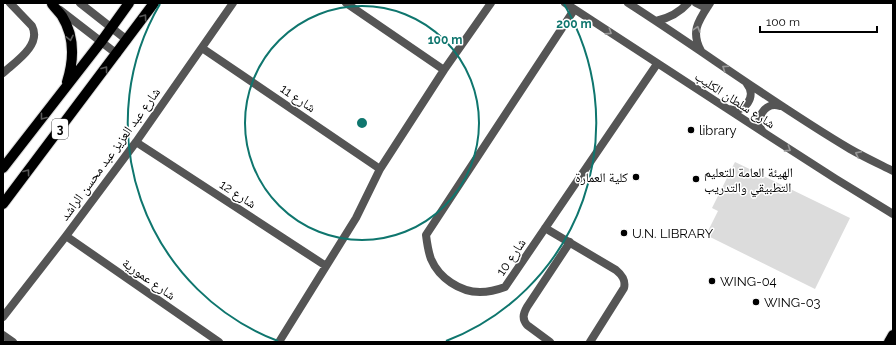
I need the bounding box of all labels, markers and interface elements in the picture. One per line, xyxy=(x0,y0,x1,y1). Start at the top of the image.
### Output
scale bar xyxy=(760,8,877,34)
one-way arrow xyxy=(139,15,146,22)
text: 100 m xyxy=(766,15,800,29)
text: 200 m xyxy=(556,17,592,31)
one-way arrow xyxy=(693,25,701,32)
one-way arrow xyxy=(605,27,612,35)
text: 100 m xyxy=(428,33,462,47)
one-way arrow xyxy=(66,35,74,41)
one-way arrow xyxy=(100,66,107,73)
one-way arrow xyxy=(723,66,730,73)
street label: شارع سلطان الكليب xyxy=(691,69,778,133)
street label: شارع 11 xyxy=(276,81,318,117)
street label: شارع عبد العزيز عبد محسن الراشد xyxy=(57,85,165,224)
one-way arrow xyxy=(41,112,48,119)
centre of rings xyxy=(355,116,369,130)
road number: 3 xyxy=(52,119,68,139)
place label: library xyxy=(699,123,737,138)
marker: library xyxy=(686,125,696,135)
one-way arrow xyxy=(784,144,791,152)
one-way arrow xyxy=(855,151,863,158)
place label: الهيئة العامة للتعليم التطبيقي والتدريب xyxy=(704,165,793,198)
one-way arrow xyxy=(22,170,29,177)
place label: كلية العمارة xyxy=(575,170,629,186)
marker: كلية العمارة xyxy=(631,172,641,182)
marker: الهيئة العامة للتعليم التطبيقي والتدريب xyxy=(691,174,701,184)
street label: شارع 12 xyxy=(216,177,259,213)
place label: U.N. LIBRARY xyxy=(632,226,714,241)
marker: U.N. LIBRARY xyxy=(619,228,629,238)
street label: شارع 10 xyxy=(493,236,530,280)
street label: شارع عمورية xyxy=(118,255,178,304)
place label: WING-04 xyxy=(720,274,777,289)
marker: WING-04 xyxy=(707,276,717,286)
place label: WING-03 xyxy=(764,295,821,310)
marker: WING-03 xyxy=(751,297,761,307)

